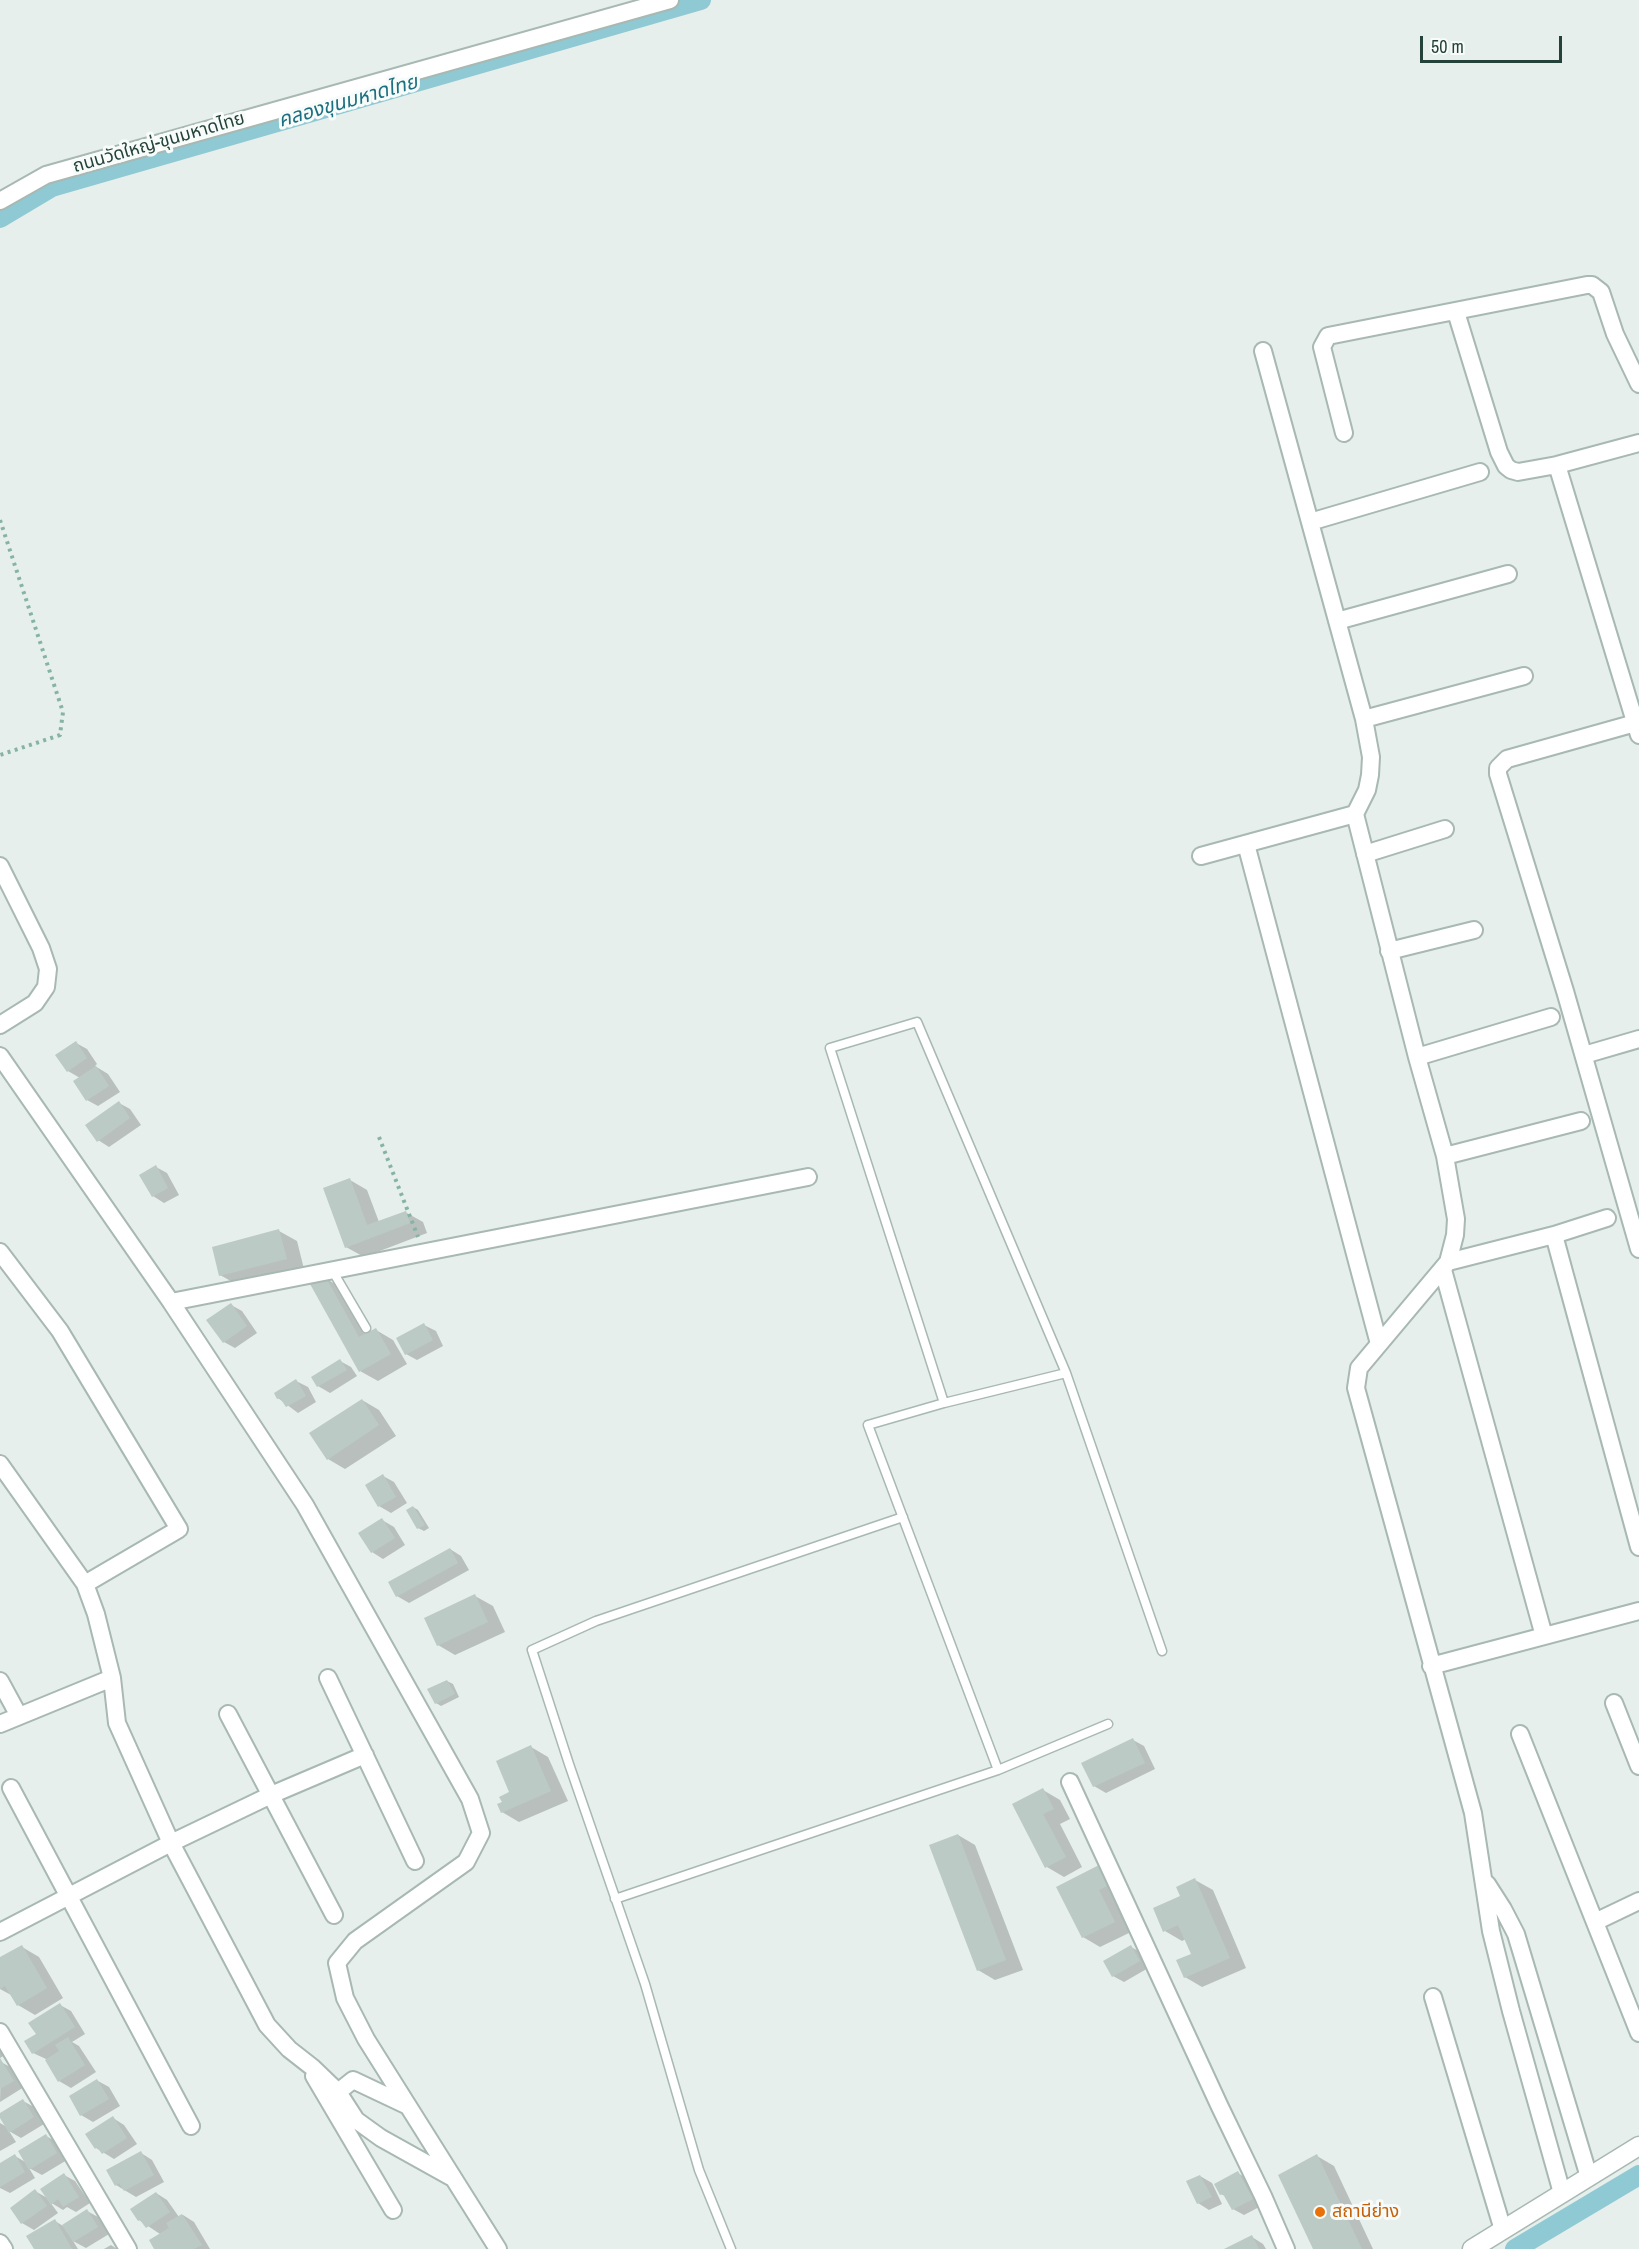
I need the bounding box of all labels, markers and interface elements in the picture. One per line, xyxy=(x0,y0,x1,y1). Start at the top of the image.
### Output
scale bar xyxy=(1423,24,1566,62)
text: 50 m xyxy=(1431,34,1464,59)
water label: คลองขุนมหาดไทย xyxy=(276,71,420,133)
street label: ถนนวัดใหญ่-ขุนมหาดไทย xyxy=(71,108,247,178)
place label: สถานีย่าง xyxy=(1332,2201,1399,2223)
marker: สถานีย่าง xyxy=(1313,2205,1327,2219)

